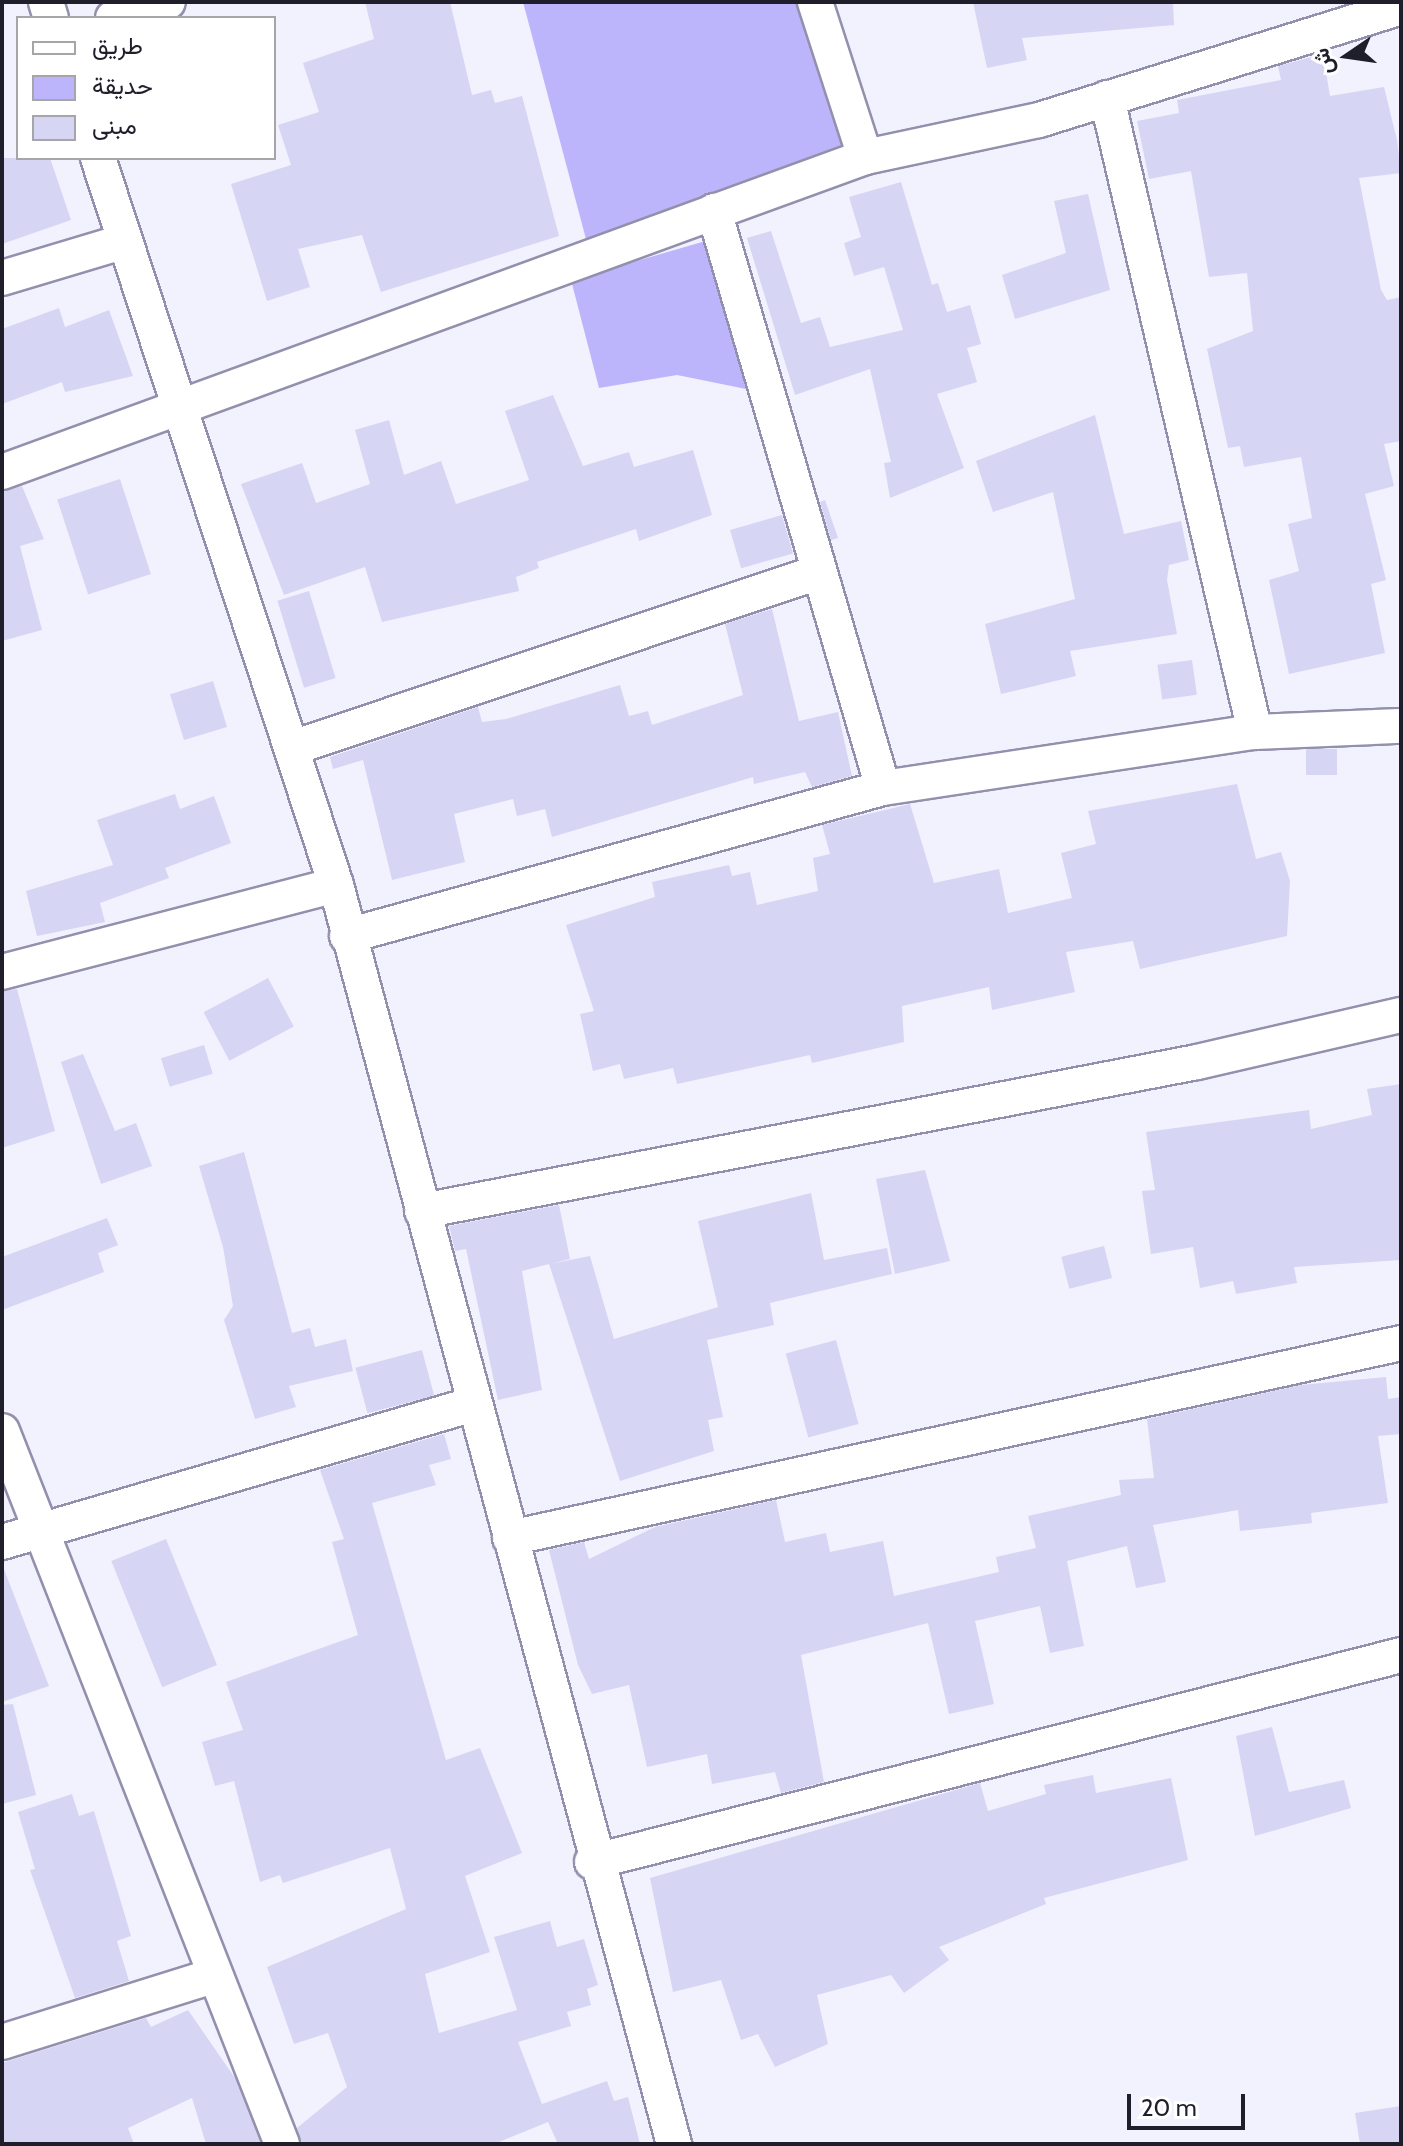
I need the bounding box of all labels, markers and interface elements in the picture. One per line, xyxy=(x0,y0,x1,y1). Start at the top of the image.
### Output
legend xyxy=(16,16,276,160)
north arrow xyxy=(1307,16,1387,96)
text: طريق xyxy=(92,31,143,60)
text: ش xyxy=(1307,46,1339,77)
text: حديقة xyxy=(92,71,153,100)
text: مبنى xyxy=(92,111,137,140)
scale bar xyxy=(1131,2078,1249,2128)
text: 20 m xyxy=(1141,2093,1197,2122)

